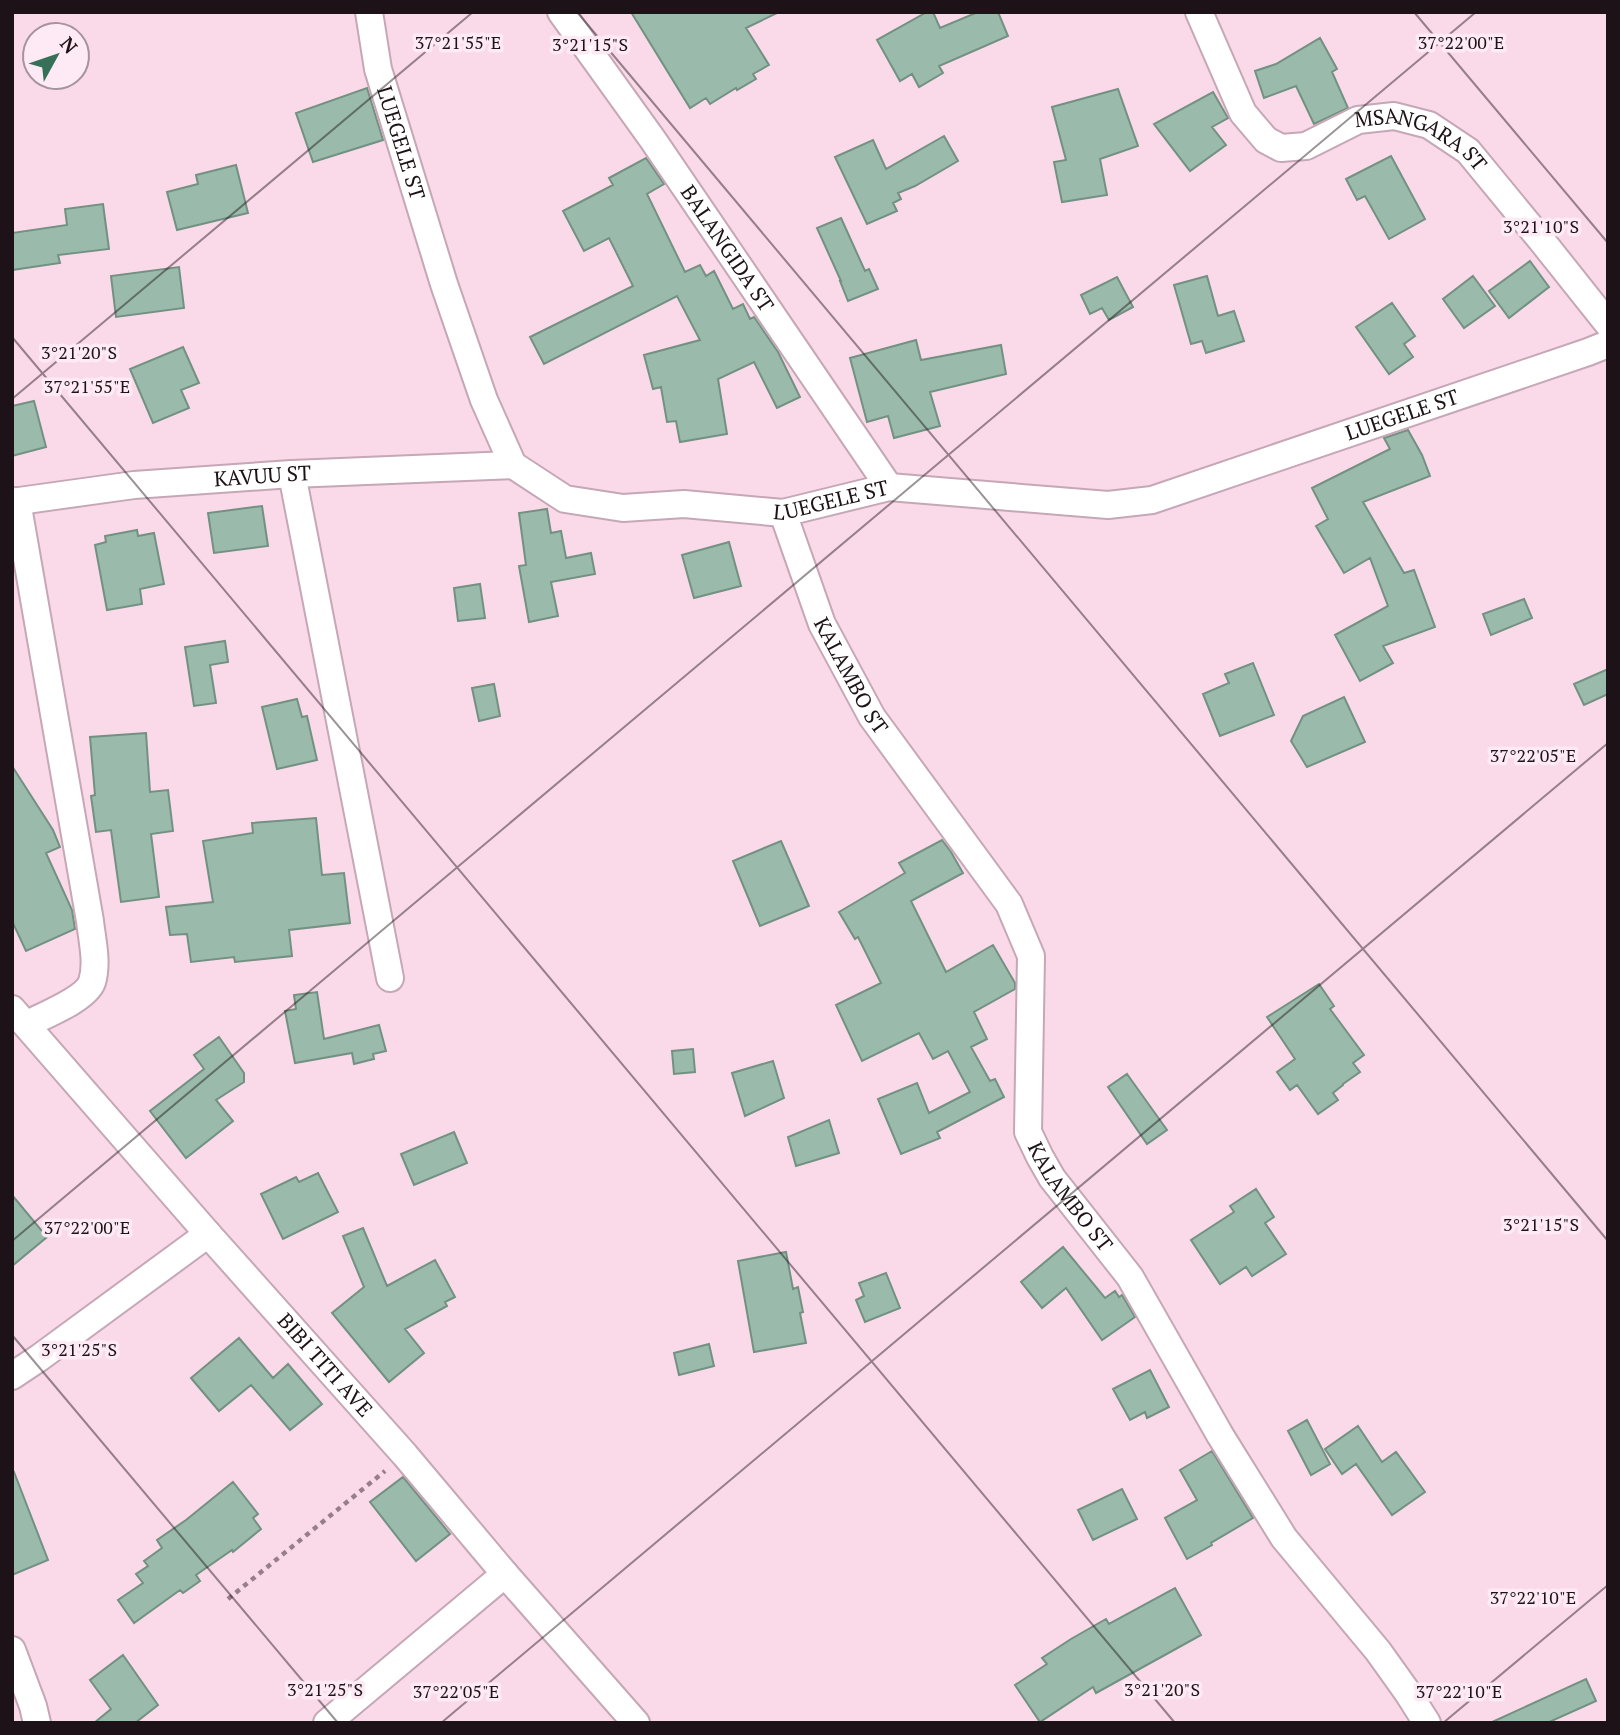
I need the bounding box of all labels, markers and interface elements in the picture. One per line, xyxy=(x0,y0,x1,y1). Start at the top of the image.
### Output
north arrow xyxy=(21,21,91,91)
text: 37°21'55"E xyxy=(415,30,501,54)
text: 37°22'00"E xyxy=(1418,30,1504,54)
text: N xyxy=(55,31,84,59)
text: 3°21'15"S xyxy=(552,32,628,56)
street label: LUEGELE ST xyxy=(371,82,432,203)
street label: MSANGARA ST xyxy=(1353,101,1494,176)
street label: BALANGIDA ST xyxy=(675,179,781,317)
text: 3°21'10"S xyxy=(1503,214,1579,238)
text: 3°21'20"S xyxy=(41,340,117,364)
text: 37°21'55"E xyxy=(44,374,130,398)
street label: LUEGELE ST xyxy=(1341,382,1462,446)
street label: KAVUU ST xyxy=(213,458,312,492)
street label: LUEGELE ST xyxy=(772,473,891,526)
street label: KALAMBO ST xyxy=(808,612,895,740)
text: 37°22'05"E xyxy=(1490,743,1576,767)
street label: KALAMBO ST xyxy=(1022,1137,1120,1257)
text: 3°21'15"S xyxy=(1503,1212,1579,1236)
text: 37°22'00"E xyxy=(44,1215,130,1239)
street label: BIBI TITI AVE xyxy=(272,1307,379,1422)
text: 3°21'25"S xyxy=(41,1337,117,1361)
text: 37°22'10"E xyxy=(1490,1585,1576,1609)
text: 3°21'25"S xyxy=(287,1677,363,1701)
text: 3°21'20"S xyxy=(1124,1677,1200,1701)
text: 37°22'05"E xyxy=(413,1679,499,1703)
text: 37°22'10"E xyxy=(1416,1679,1502,1703)

